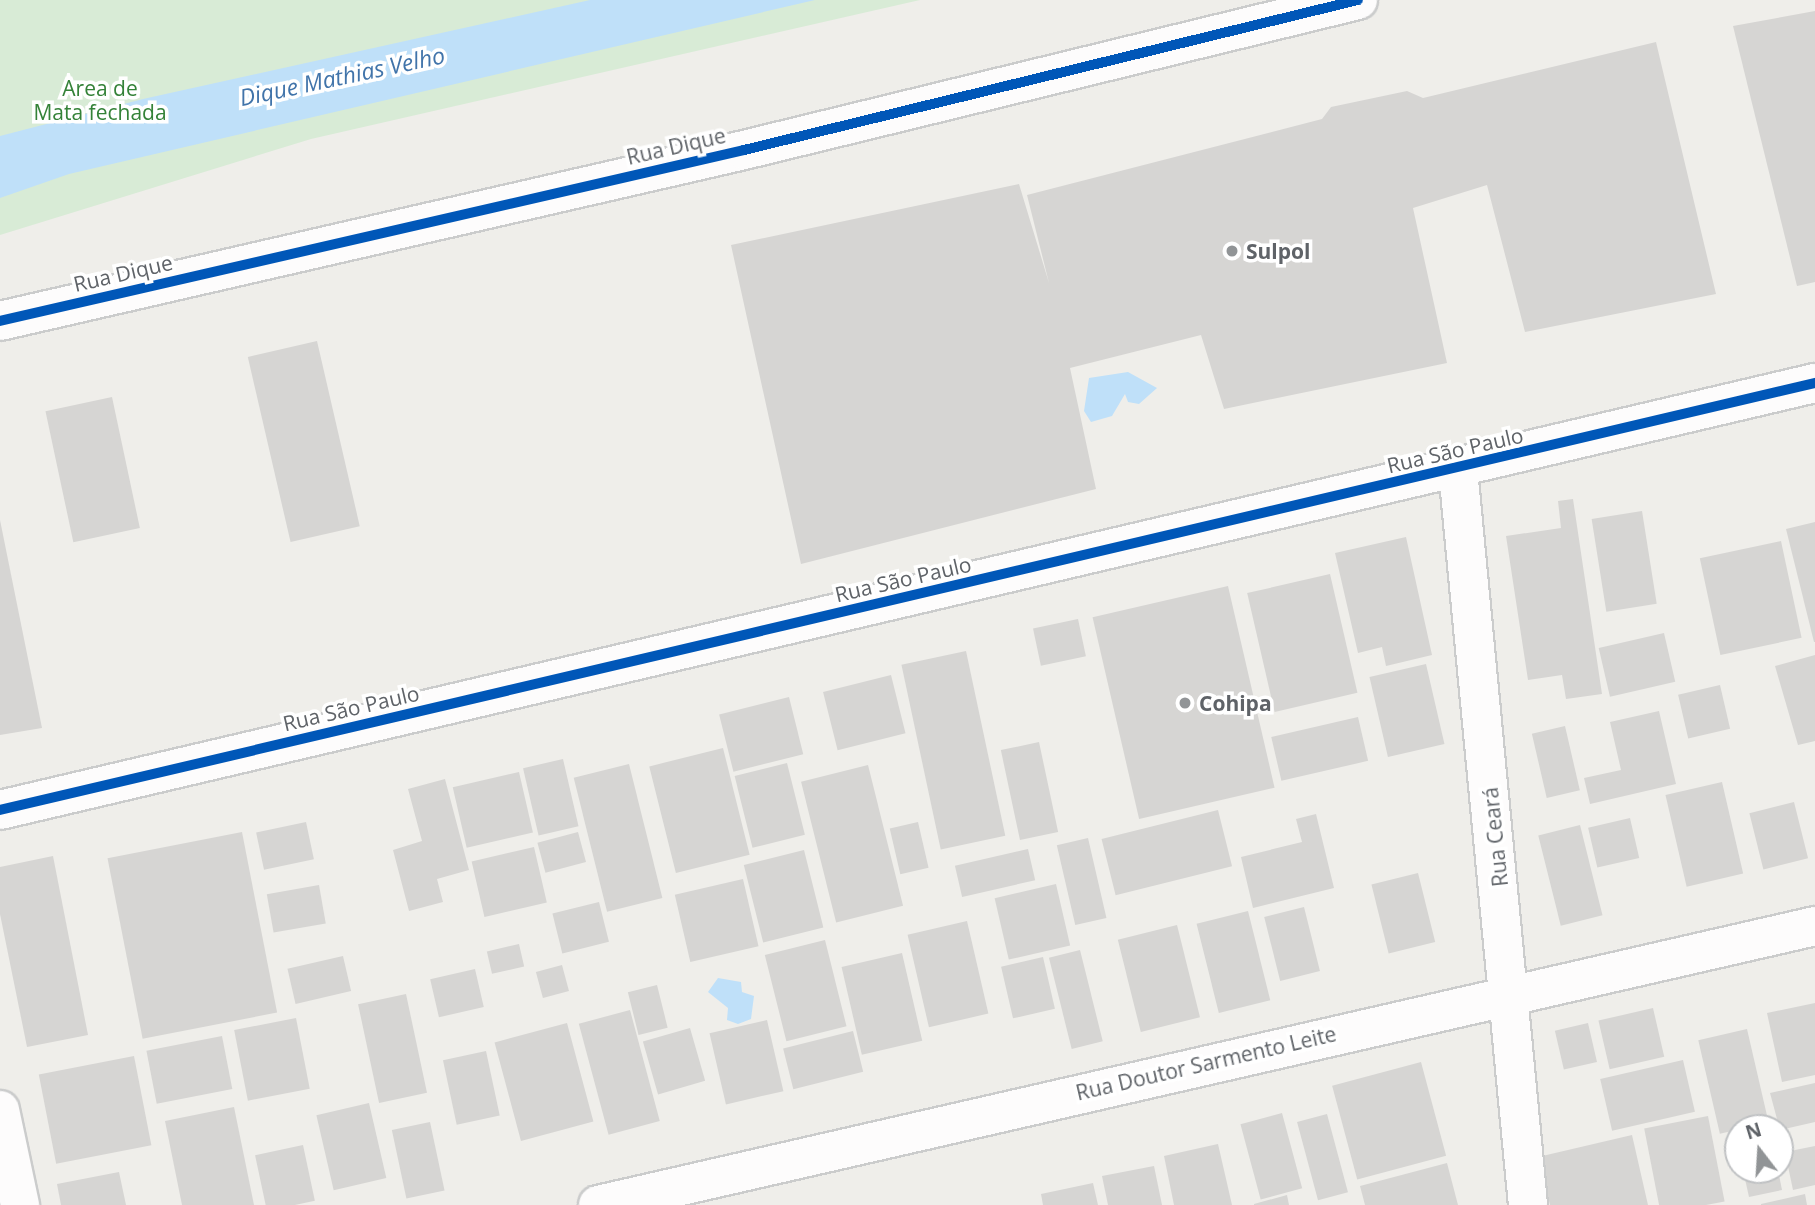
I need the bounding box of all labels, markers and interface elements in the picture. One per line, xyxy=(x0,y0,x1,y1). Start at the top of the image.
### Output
water label: Dique Mathias Velho xyxy=(237,41,447,111)
park label: Area de Mata fechada xyxy=(33,75,167,125)
street label: Rua Dique xyxy=(624,122,728,170)
place label: Sulpol xyxy=(1246,238,1310,264)
marker: Sulpol xyxy=(1224,243,1240,259)
street label: Rua Dique xyxy=(71,249,175,297)
street label: Rua São Paulo xyxy=(1384,422,1526,478)
street label: Rua São Paulo xyxy=(832,551,974,607)
street label: Rua São Paulo xyxy=(280,680,422,736)
place label: Cohipa xyxy=(1199,690,1272,716)
marker: Cohipa xyxy=(1177,695,1193,711)
street label: Rua Ceará xyxy=(1477,786,1513,888)
street label: Rua Doutor Sarmento Leite xyxy=(1073,1021,1339,1105)
north arrow xyxy=(1724,1114,1794,1184)
text: N xyxy=(1742,1116,1765,1146)

